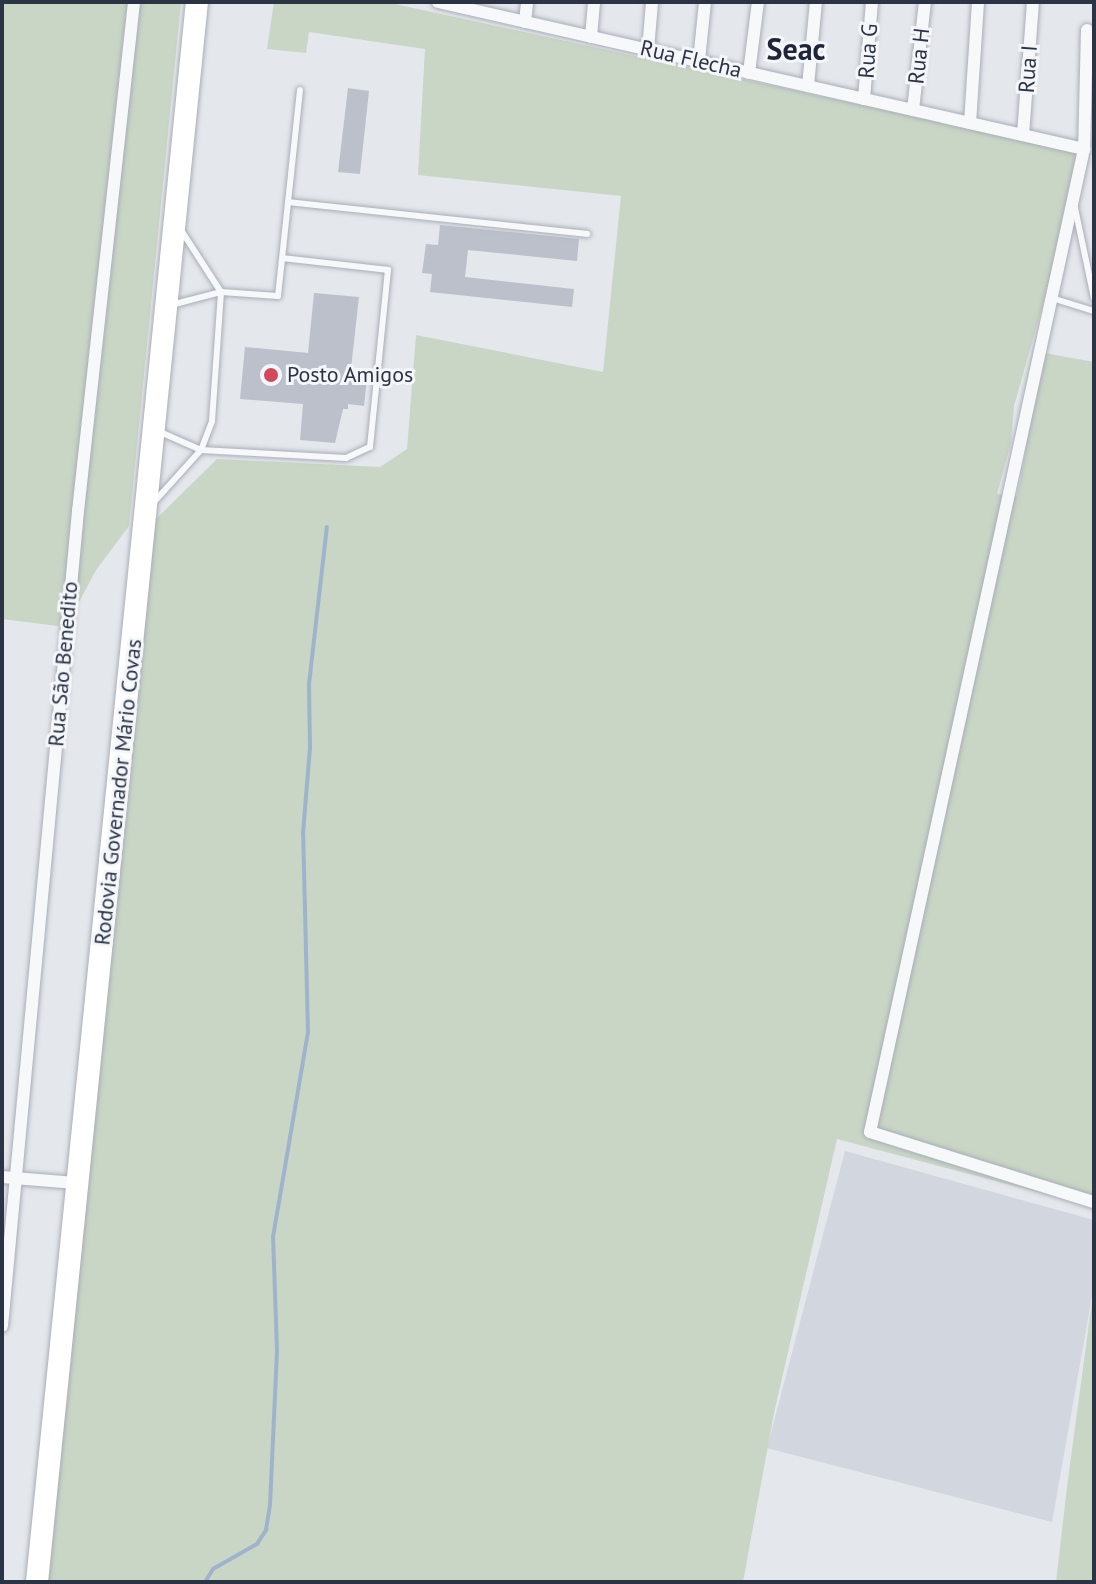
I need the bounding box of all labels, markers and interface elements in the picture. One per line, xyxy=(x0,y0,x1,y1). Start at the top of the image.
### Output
street label: Rua G xyxy=(853,23,883,79)
street label: Rua H xyxy=(903,27,935,85)
district label: Seac xyxy=(766,31,826,67)
street label: Rua Flecha xyxy=(638,35,744,83)
street label: Rua I xyxy=(1013,44,1043,94)
place label: Posto Amigos xyxy=(287,362,414,388)
marker: Posto Amigos xyxy=(262,366,280,384)
street label: Rua São Benedito xyxy=(43,580,83,748)
street label: Rodovia Governador Mário Covas xyxy=(89,638,147,946)

